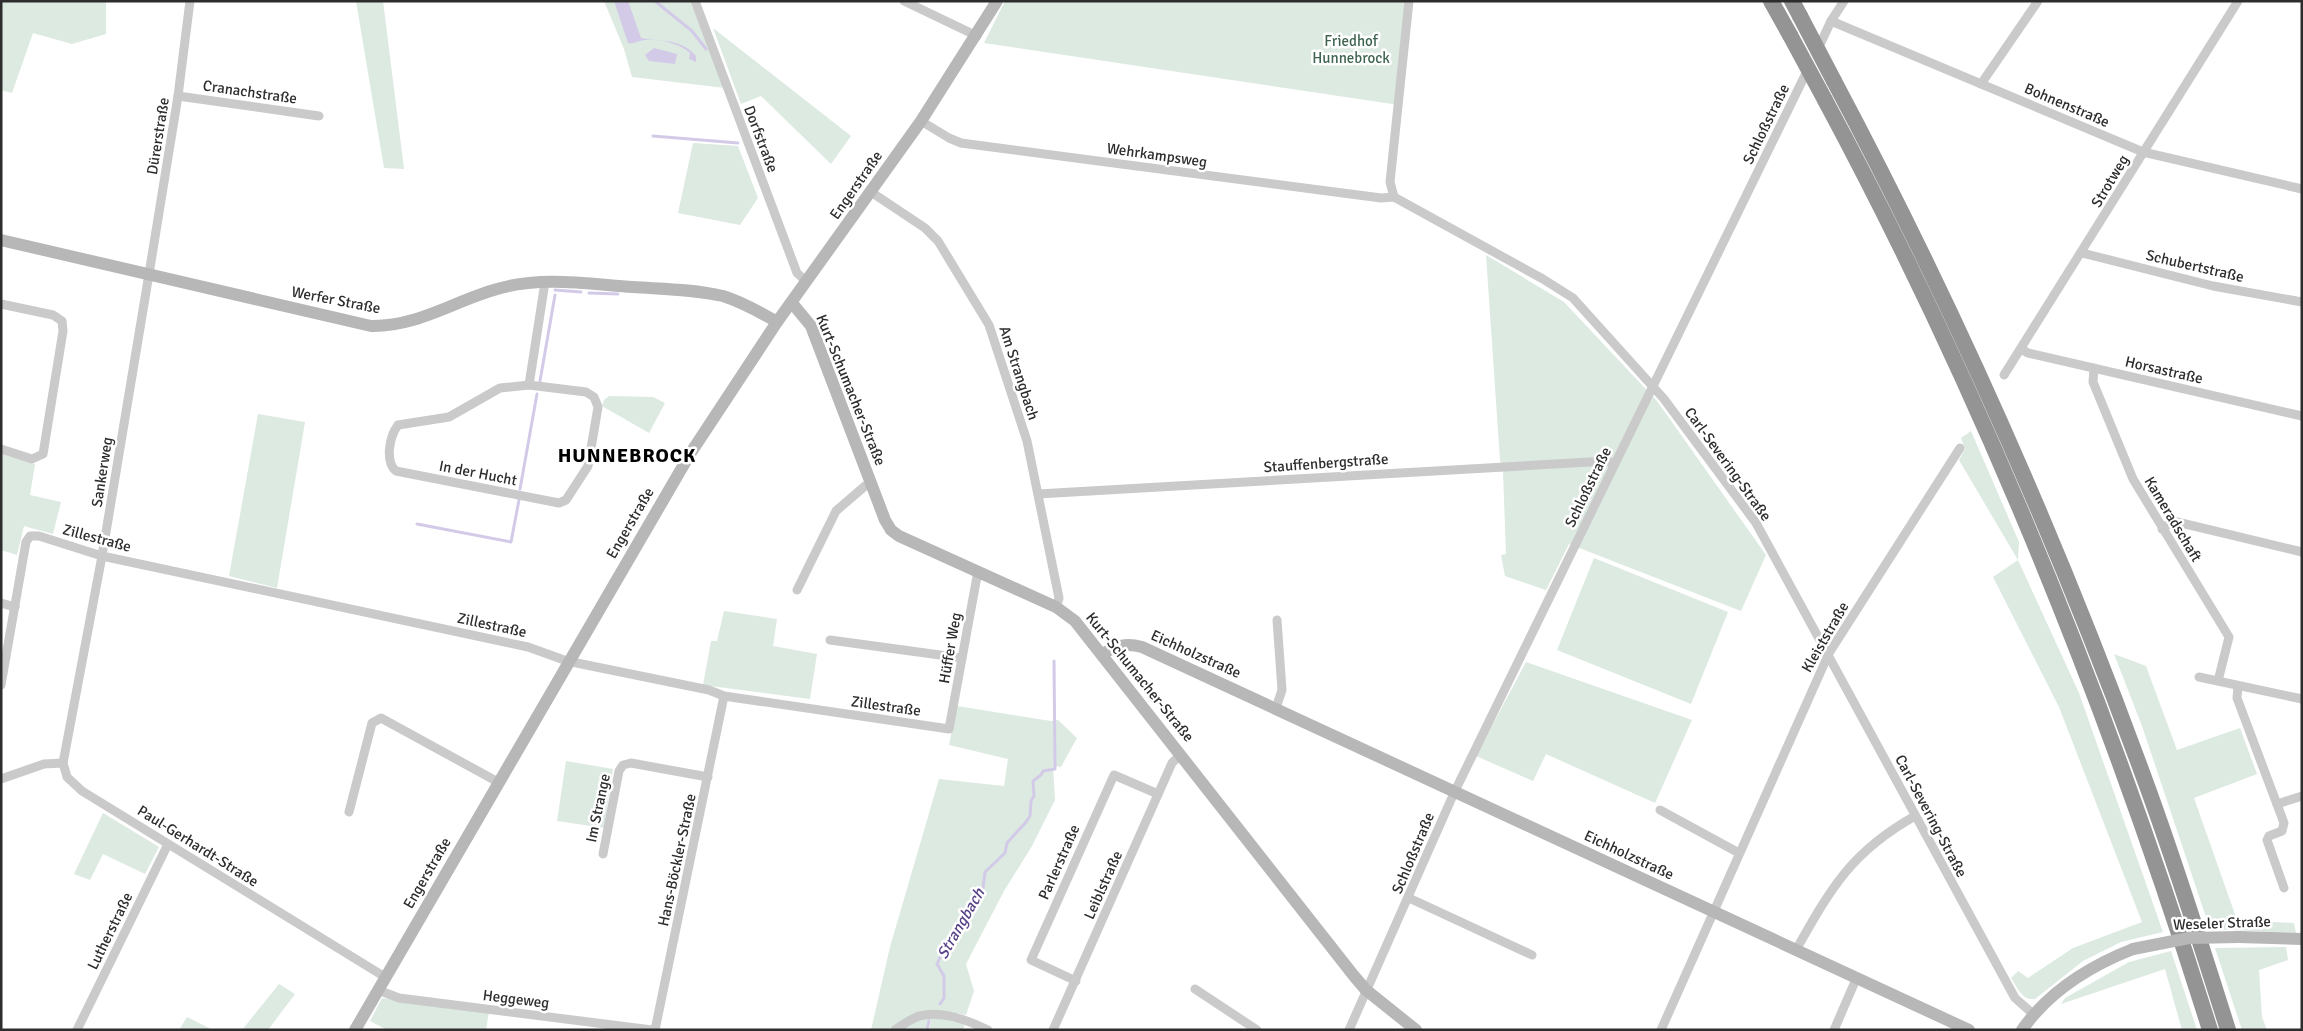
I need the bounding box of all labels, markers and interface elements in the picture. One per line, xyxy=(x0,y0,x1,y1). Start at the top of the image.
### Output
park label: Friedhof Hunnebrock xyxy=(1312,32,1390,67)
street label: Cranachstraße xyxy=(202,76,298,108)
street label: Bohnenstraße xyxy=(2022,79,2112,131)
street label: Schloßstraße xyxy=(1739,81,1793,167)
street label: Dürerstraße xyxy=(143,96,173,176)
street label: Dorfstraße xyxy=(740,103,782,175)
street label: Wehrkampsweg xyxy=(1106,139,1208,171)
street label: Engerstraße xyxy=(826,147,886,223)
street label: Strotweg xyxy=(2087,151,2133,210)
street label: Schubertstraße xyxy=(2144,246,2246,286)
street label: Werfer Straße xyxy=(290,283,382,317)
street label: Kurt-Schumacher-Straße xyxy=(812,312,890,468)
street label: Am Strangbach xyxy=(995,324,1043,422)
street label: Horsastraße xyxy=(2123,352,2205,388)
street label: Carl-Severing-Straße xyxy=(1681,404,1775,524)
street label: Sankerweg xyxy=(88,436,116,508)
district label: HUNNEBROCK xyxy=(558,443,696,468)
street label: Schloßstraße xyxy=(1561,444,1615,530)
street label: Stauffenbergstraße xyxy=(1263,450,1389,476)
street label: In der Hucht xyxy=(438,457,518,489)
street label: Kameradschaft xyxy=(2141,473,2206,565)
street label: Engerstraße xyxy=(602,484,658,562)
street label: Zillestraße xyxy=(61,520,133,556)
street label: Kleiststraße xyxy=(1798,599,1852,675)
street label: Zillestraße xyxy=(456,609,528,641)
street label: Kurt-Schumacher-Straße xyxy=(1082,609,1198,745)
street label: Hüffer Weg xyxy=(935,611,965,685)
street label: Eichholzstraße xyxy=(1148,626,1244,682)
street label: Zillestraße xyxy=(850,692,922,720)
street label: Carl-Severing-Straße xyxy=(1891,752,1971,880)
street label: Im Strange xyxy=(582,772,614,844)
street label: Hans-Böckler-Straße xyxy=(654,792,700,928)
street label: Paul-Gerhardt-Straße xyxy=(134,801,262,891)
street label: Schloßstraße xyxy=(1388,810,1438,896)
street label: Parlerstraße xyxy=(1034,822,1084,902)
street label: Eichholzstraße xyxy=(1581,826,1677,884)
street label: Engerstraße xyxy=(399,834,455,912)
street label: Leiblstraße xyxy=(1080,848,1126,922)
water label: Strangbach xyxy=(933,883,990,962)
street label: Lutherstraße xyxy=(84,889,136,973)
street label: Weseler Straße xyxy=(2173,912,2271,934)
street label: Heggeweg xyxy=(482,986,550,1012)

